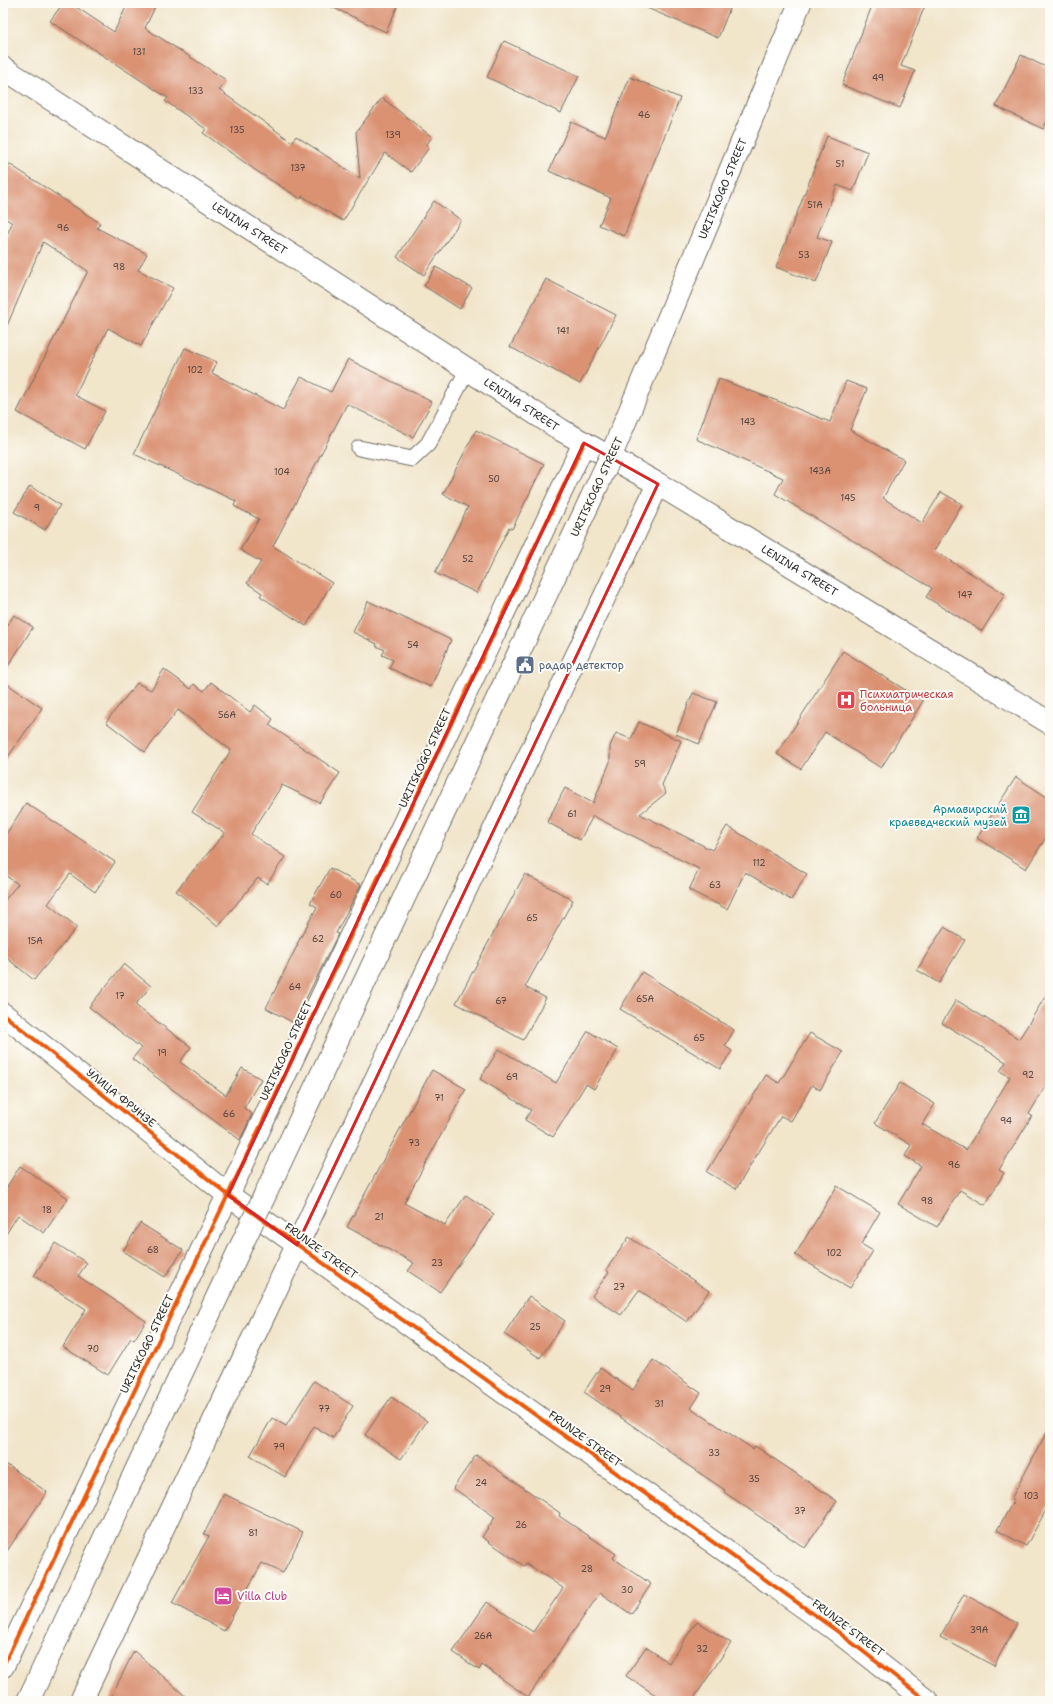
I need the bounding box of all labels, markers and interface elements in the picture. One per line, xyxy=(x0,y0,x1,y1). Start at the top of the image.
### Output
house number: 131 xyxy=(133,46,145,58)
house number: 49 xyxy=(872,72,884,84)
house number: 133 xyxy=(188,85,204,97)
house number: 46 xyxy=(638,109,650,121)
house number: 135 xyxy=(230,124,244,136)
house number: 139 xyxy=(385,129,401,141)
street label: URITSKOGO STREET xyxy=(695,135,750,241)
house number: 51 xyxy=(836,158,844,170)
house number: 137 xyxy=(290,162,306,174)
street label: LENINA STREET xyxy=(209,198,290,258)
house number: 51А xyxy=(807,199,823,211)
house number: 96 xyxy=(57,222,69,234)
house number: 53 xyxy=(798,249,810,261)
house number: 98 xyxy=(113,261,125,273)
house number: 141 xyxy=(557,325,569,337)
house number: 102 xyxy=(187,364,203,376)
street label: LENINA STREET xyxy=(481,374,562,434)
house number: 143 xyxy=(740,416,756,428)
street label: URITSKOGO STREET xyxy=(567,435,627,539)
house number: 143А xyxy=(809,465,831,477)
house number: 104 xyxy=(274,466,290,478)
house number: 50 xyxy=(488,473,500,485)
house number: 145 xyxy=(841,492,855,504)
house number: 9 xyxy=(34,502,40,514)
street label: LENINA STREET xyxy=(759,541,841,600)
house number: 52 xyxy=(462,553,474,565)
house number: 147 xyxy=(957,589,973,601)
house number: 54 xyxy=(407,639,419,651)
public building icon: радар детектор xyxy=(514,654,536,676)
place label: радар детектор xyxy=(539,658,624,673)
place label: Психиатрическая больница xyxy=(860,687,954,715)
hospital icon: Психиатрическая больница xyxy=(835,689,857,711)
street label: URITSKOGO STREET xyxy=(395,706,455,810)
house number: 56А xyxy=(218,709,237,721)
house number: 59 xyxy=(634,758,646,770)
place label: Армавирский краеведческий музей xyxy=(889,802,1007,830)
museum icon: Армавирский краеведческий музей xyxy=(1010,804,1032,826)
house number: 61 xyxy=(567,808,577,820)
house number: 112 xyxy=(752,857,766,869)
house number: 63 xyxy=(709,879,721,891)
house number: 60 xyxy=(330,889,342,901)
house number: 65 xyxy=(526,912,538,924)
house number: 62 xyxy=(312,933,324,945)
house number: 15А xyxy=(27,935,43,947)
house number: 64 xyxy=(289,981,301,993)
house number: 17 xyxy=(115,990,125,1002)
house number: 65А xyxy=(636,993,654,1005)
house number: 67 xyxy=(495,995,507,1007)
street label: URITSKOGO STREET xyxy=(256,999,316,1103)
house number: 65 xyxy=(693,1032,705,1044)
house number: 19 xyxy=(157,1047,167,1059)
street label: УЛИЦА ФРУНЗЕ xyxy=(83,1065,159,1131)
house number: 92 xyxy=(1022,1069,1034,1081)
house number: 69 xyxy=(506,1071,518,1083)
house number: 71 xyxy=(434,1092,444,1104)
house number: 66 xyxy=(223,1108,235,1120)
house number: 94 xyxy=(1000,1115,1012,1127)
house number: 73 xyxy=(408,1137,420,1149)
house number: 96 xyxy=(948,1159,960,1171)
house number: 98 xyxy=(921,1195,933,1207)
house number: 18 xyxy=(42,1204,52,1216)
house number: 21 xyxy=(374,1211,384,1223)
street label: FRUNZE STREET xyxy=(282,1219,361,1283)
house number: 68 xyxy=(147,1244,159,1256)
house number: 102 xyxy=(826,1247,842,1259)
house number: 23 xyxy=(431,1257,443,1269)
house number: 27 xyxy=(613,1281,625,1293)
street label: URITSKOGO STREET xyxy=(117,1292,178,1396)
house number: 25 xyxy=(529,1321,541,1333)
house number: 70 xyxy=(87,1343,99,1355)
house number: 29 xyxy=(599,1383,611,1395)
house number: 31 xyxy=(654,1398,664,1410)
house number: 77 xyxy=(318,1403,330,1415)
street label: FRUNZE STREET xyxy=(546,1407,625,1471)
house number: 79 xyxy=(273,1441,285,1453)
house number: 33 xyxy=(708,1447,720,1459)
house number: 35 xyxy=(748,1473,760,1485)
house number: 24 xyxy=(475,1477,487,1489)
house number: 103 xyxy=(1023,1490,1039,1502)
house number: 37 xyxy=(794,1505,806,1517)
house number: 26 xyxy=(515,1519,527,1531)
house number: 81 xyxy=(248,1527,258,1539)
house number: 28 xyxy=(581,1563,593,1575)
house number: 30 xyxy=(621,1584,633,1596)
hotel icon: Villa Club xyxy=(212,1585,234,1607)
place label: Villa Club xyxy=(237,1589,287,1604)
street label: FRUNZE STREET xyxy=(809,1596,887,1660)
house number: 39А xyxy=(970,1624,989,1636)
house number: 26А xyxy=(474,1630,493,1642)
house number: 32 xyxy=(696,1643,708,1655)

